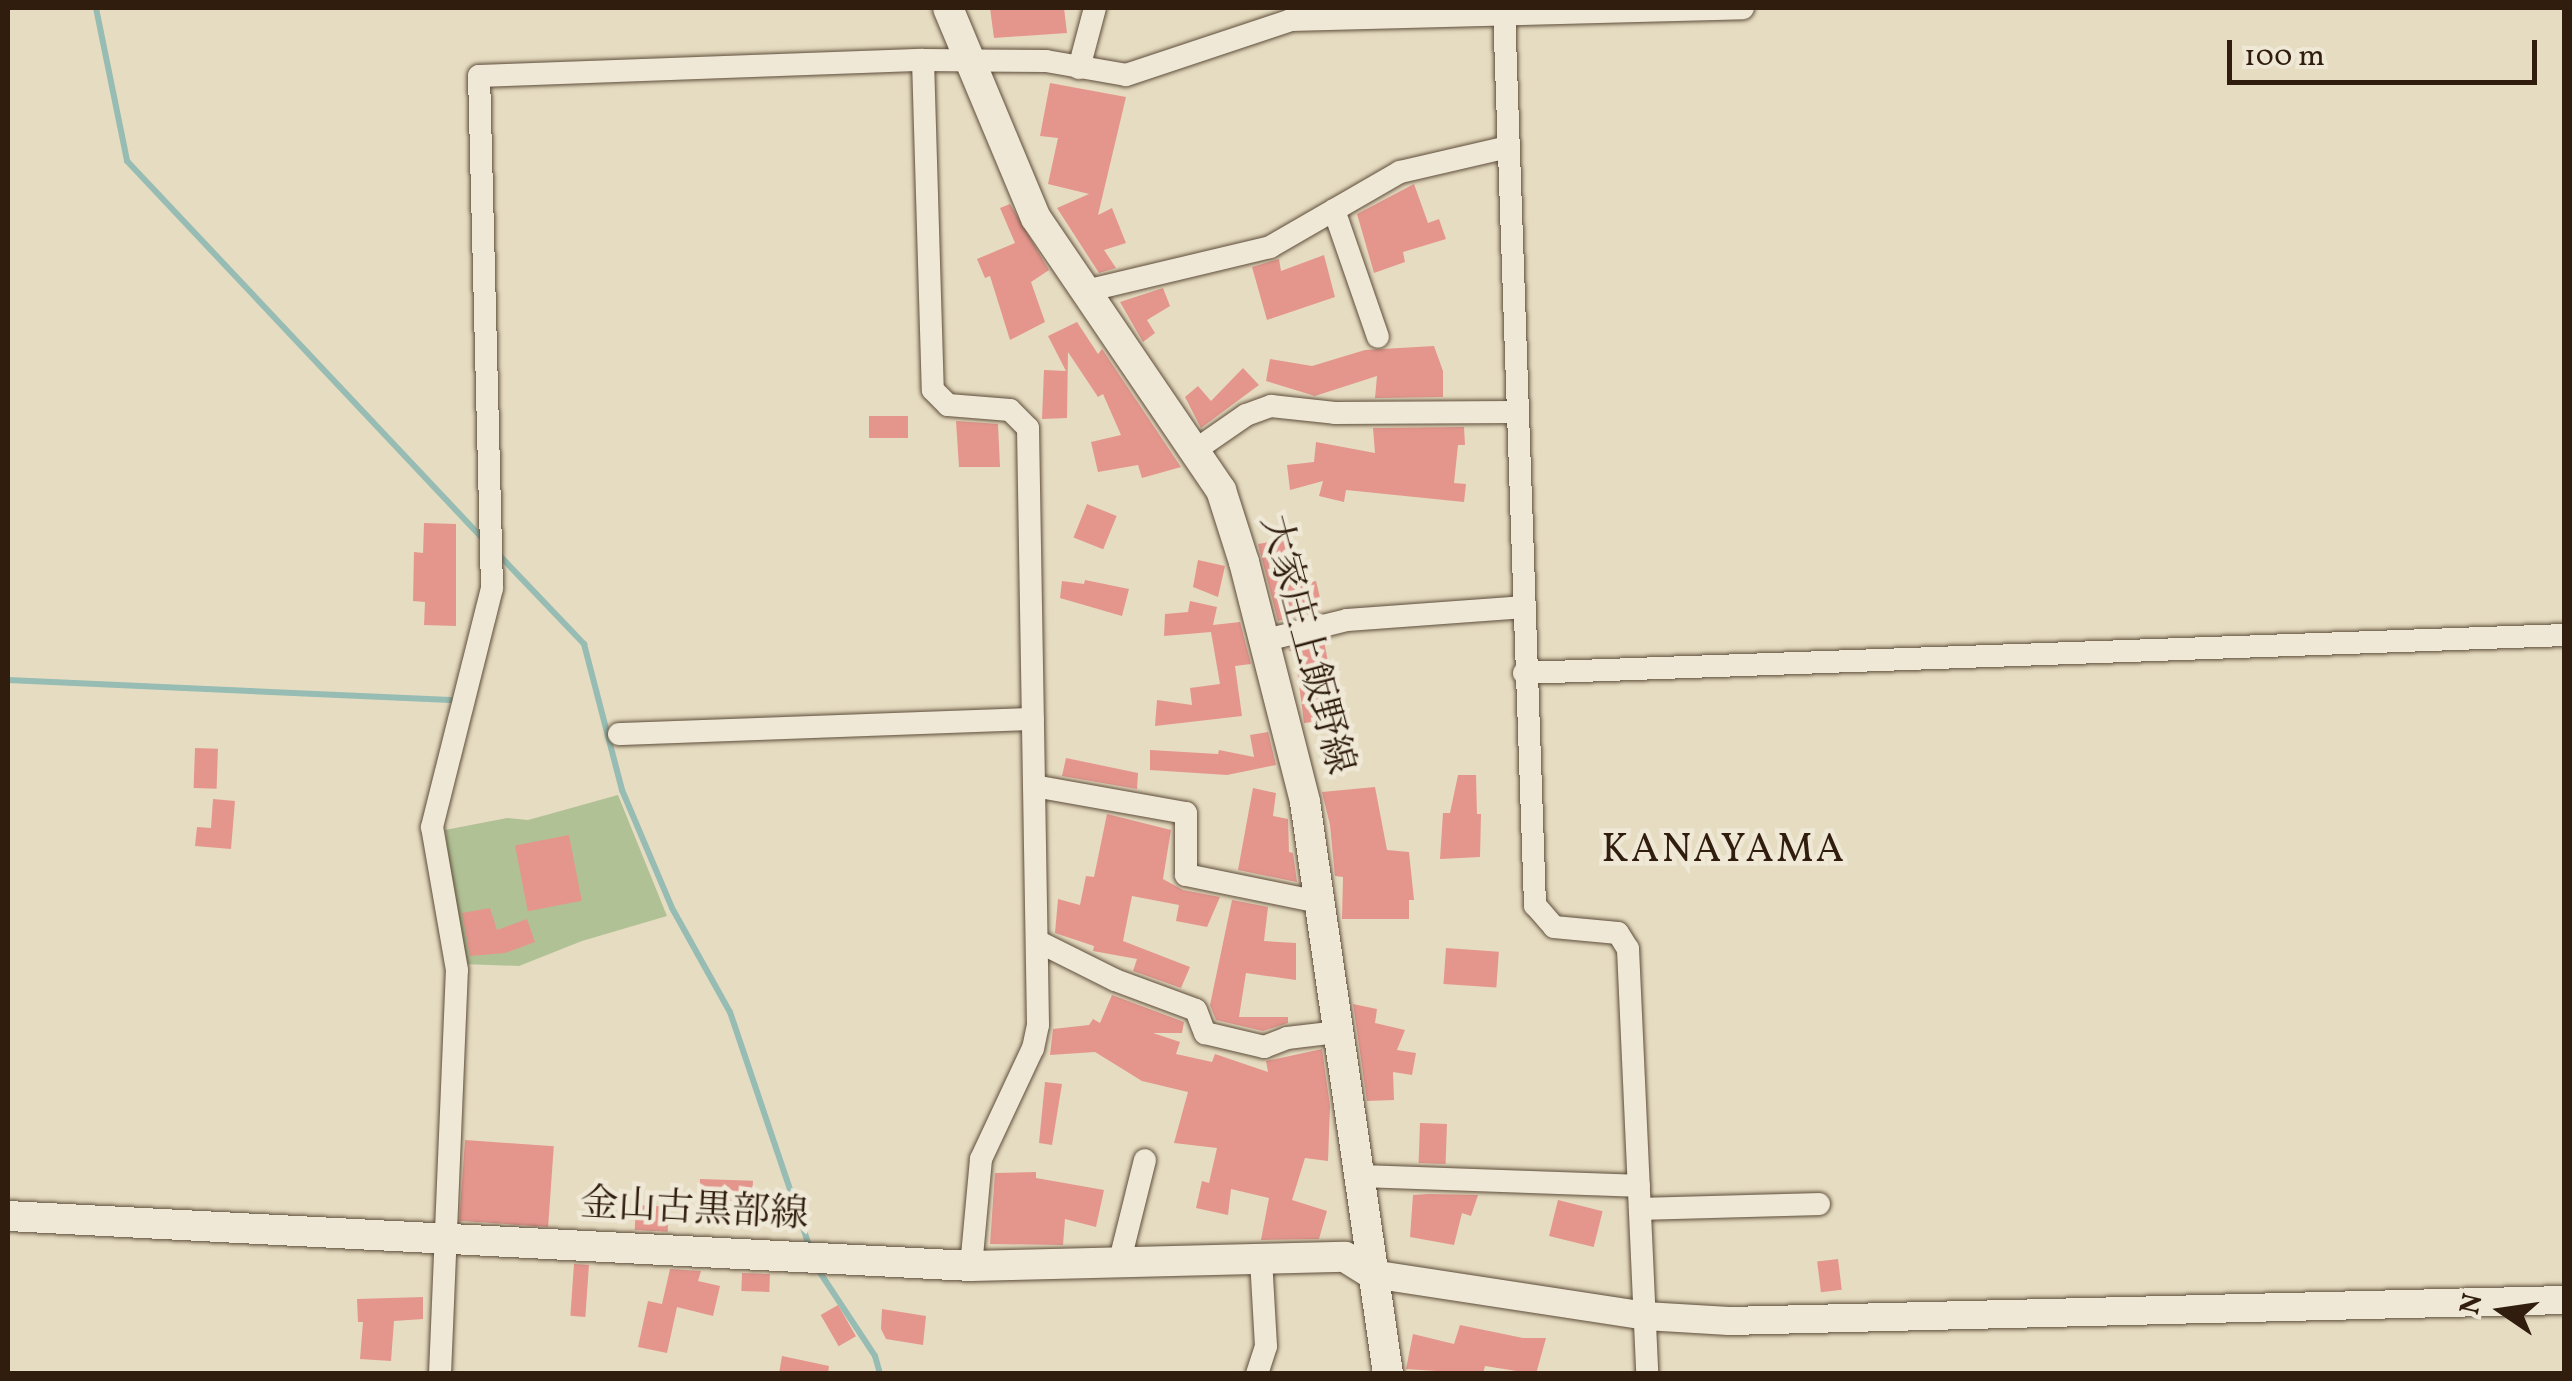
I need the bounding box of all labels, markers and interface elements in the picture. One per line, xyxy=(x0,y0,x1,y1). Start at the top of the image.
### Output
scale bar xyxy=(2232,20,2542,82)
text: 100 m xyxy=(2244,36,2325,78)
street label: 大家庄上飯野線 xyxy=(1249,511,1361,779)
district label: KANAYAMA xyxy=(1601,827,1847,875)
street label: 金山古黒部線 xyxy=(579,1182,809,1240)
north arrow xyxy=(2452,1261,2552,1361)
text: N xyxy=(2451,1290,2494,1318)

